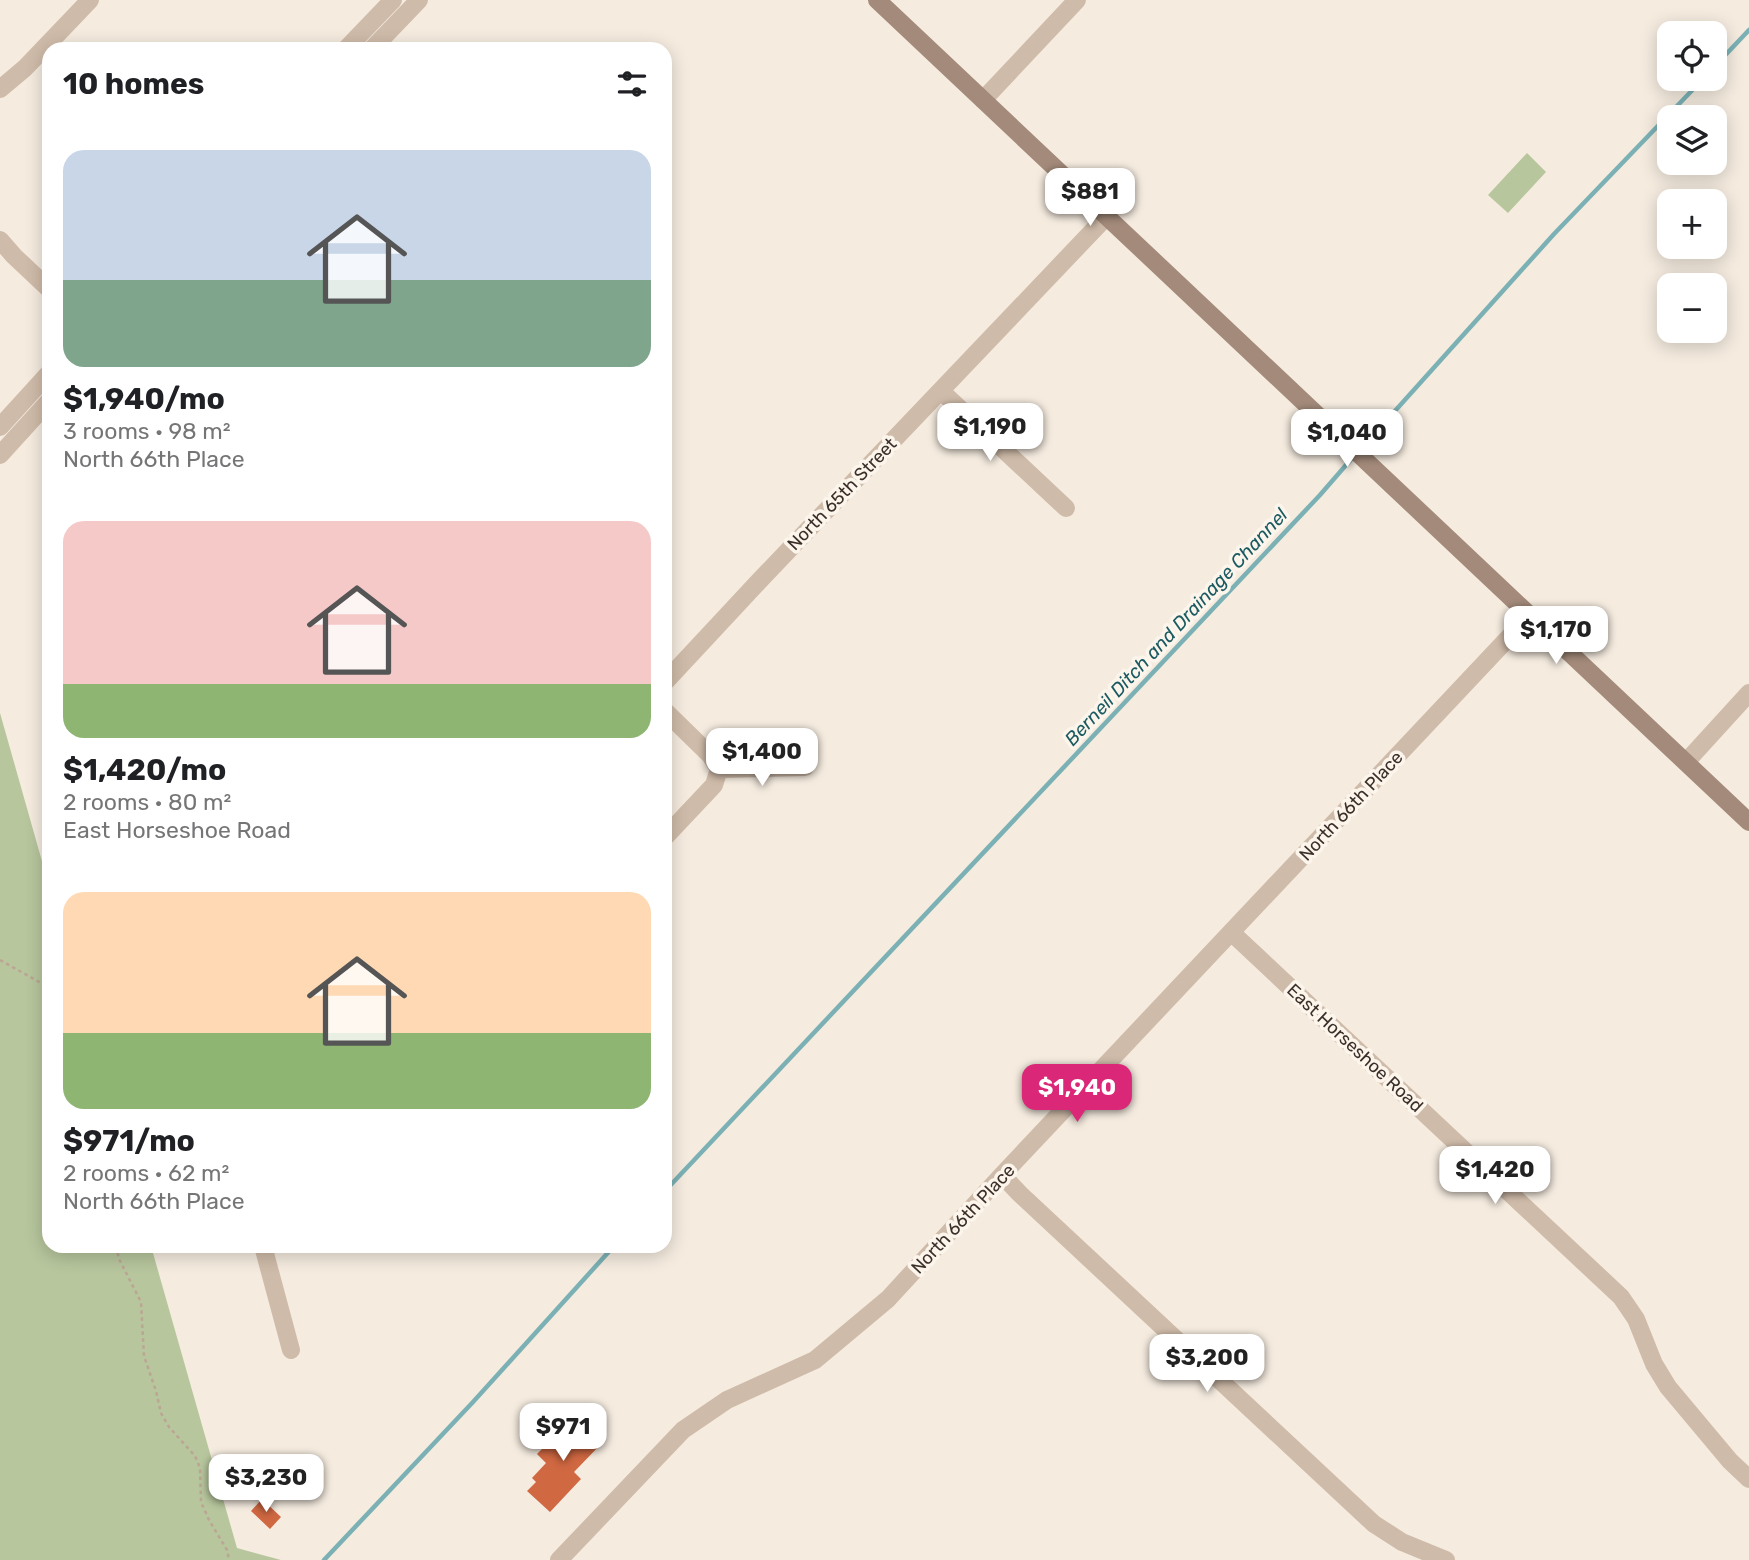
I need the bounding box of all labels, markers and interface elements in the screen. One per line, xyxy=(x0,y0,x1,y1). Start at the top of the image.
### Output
map controls xyxy=(1657,21,1727,343)
button: locate xyxy=(1657,21,1727,91)
icon: filters xyxy=(613,65,651,103)
text: 10 homes xyxy=(63,66,204,102)
button: layers xyxy=(1657,105,1727,175)
pin: $881 xyxy=(1049,168,1131,228)
text: $881 xyxy=(1061,177,1119,205)
button: + xyxy=(1657,189,1727,259)
icon: home xyxy=(294,196,420,322)
button: − xyxy=(1657,273,1727,343)
text: $1,940/mo xyxy=(63,381,225,417)
pin: $1,190 xyxy=(933,404,1047,463)
pin: $1,040 xyxy=(1290,410,1404,469)
text: $1,190 xyxy=(953,412,1027,440)
text: 3 rooms · 98 m² xyxy=(63,417,231,445)
text: $1,040 xyxy=(1307,418,1387,446)
street label: North 65th Street xyxy=(783,433,901,555)
text: North 66th Place xyxy=(63,445,245,473)
water label: Berneil Ditch and Drainage Channel xyxy=(1060,503,1292,750)
icon: home xyxy=(294,567,420,693)
pin: $1,170 xyxy=(1499,606,1613,666)
text: $1,170 xyxy=(1520,615,1592,643)
pin: $1,400 xyxy=(705,728,819,788)
text: $1,400 xyxy=(722,737,802,765)
street label: North 66th Place xyxy=(1295,747,1407,865)
text: $1,420/mo xyxy=(63,752,226,788)
text: 2 rooms · 80 m² xyxy=(63,788,231,816)
text: East Horseshoe Road xyxy=(63,816,291,844)
icon: home xyxy=(294,938,420,1064)
street label: East Horseshoe Road xyxy=(1282,979,1428,1117)
pin: $1,940 xyxy=(1020,1064,1134,1124)
text: $1,940 xyxy=(1038,1073,1116,1101)
text: $971/mo xyxy=(63,1123,195,1159)
pin: $1,420 xyxy=(1438,1146,1552,1206)
text: $1,420 xyxy=(1455,1155,1535,1183)
text: 2 rooms · 62 m² xyxy=(63,1159,229,1187)
street label: North 66th Place xyxy=(907,1160,1019,1278)
text: North 66th Place xyxy=(63,1187,245,1215)
pin: $3,200 xyxy=(1150,1334,1264,1394)
text: $3,200 xyxy=(1165,1343,1249,1371)
pin: $971 xyxy=(522,1404,604,1463)
text: $971 xyxy=(536,1412,590,1440)
pin: $3,230 xyxy=(209,1454,323,1514)
text: $3,230 xyxy=(225,1463,307,1491)

